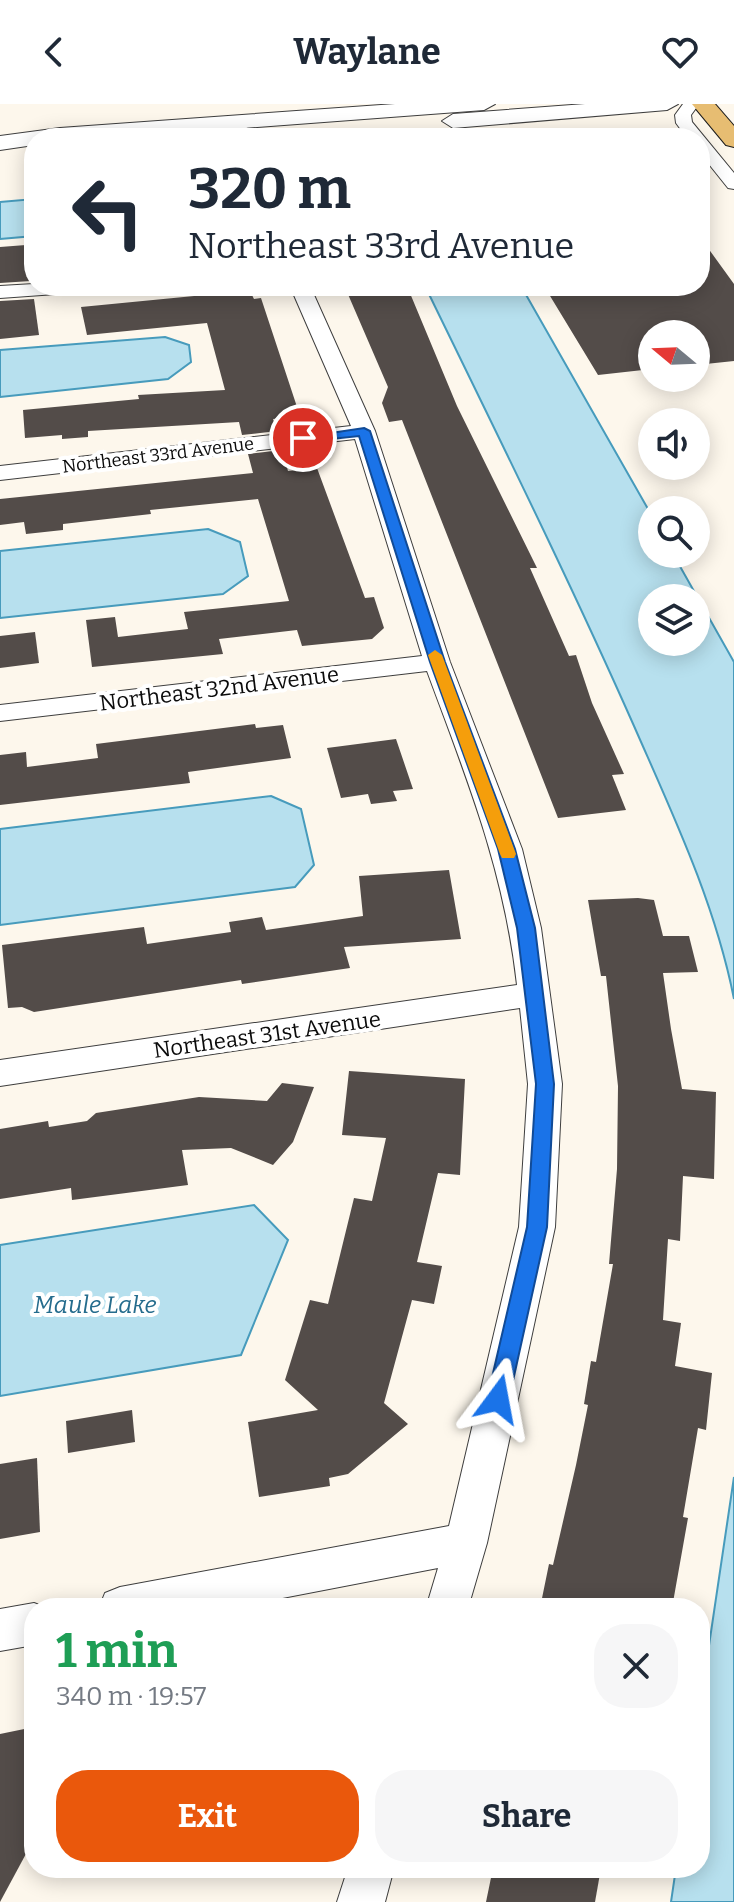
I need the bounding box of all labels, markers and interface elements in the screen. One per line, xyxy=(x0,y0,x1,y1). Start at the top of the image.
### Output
icon: back xyxy=(32,30,76,74)
text: Waylane xyxy=(293,30,441,74)
icon: heart xyxy=(658,30,702,74)
text: 320 m xyxy=(188,156,351,223)
icon: left xyxy=(56,160,160,264)
text: Northeast 33rd Avenue xyxy=(188,224,574,268)
north arrow xyxy=(638,320,710,392)
map controls xyxy=(638,320,710,656)
pin xyxy=(269,404,337,472)
button: sound xyxy=(638,408,710,480)
icon: arrive xyxy=(281,416,325,460)
street label: Northeast 33rd Avenue xyxy=(61,432,255,478)
button: search xyxy=(638,496,710,568)
button: layers xyxy=(638,584,710,656)
street label: Northeast 32nd Avenue xyxy=(98,660,340,717)
street label: Northeast 31st Avenue xyxy=(152,1005,383,1064)
water label: Maule Lake xyxy=(33,1291,157,1319)
position arrow xyxy=(456,1357,540,1441)
text: 1 min xyxy=(56,1622,177,1680)
button: close xyxy=(594,1624,678,1708)
text: 340 m · 19:57 xyxy=(56,1681,206,1712)
button: Exit xyxy=(56,1770,359,1862)
button: Share xyxy=(375,1770,678,1862)

